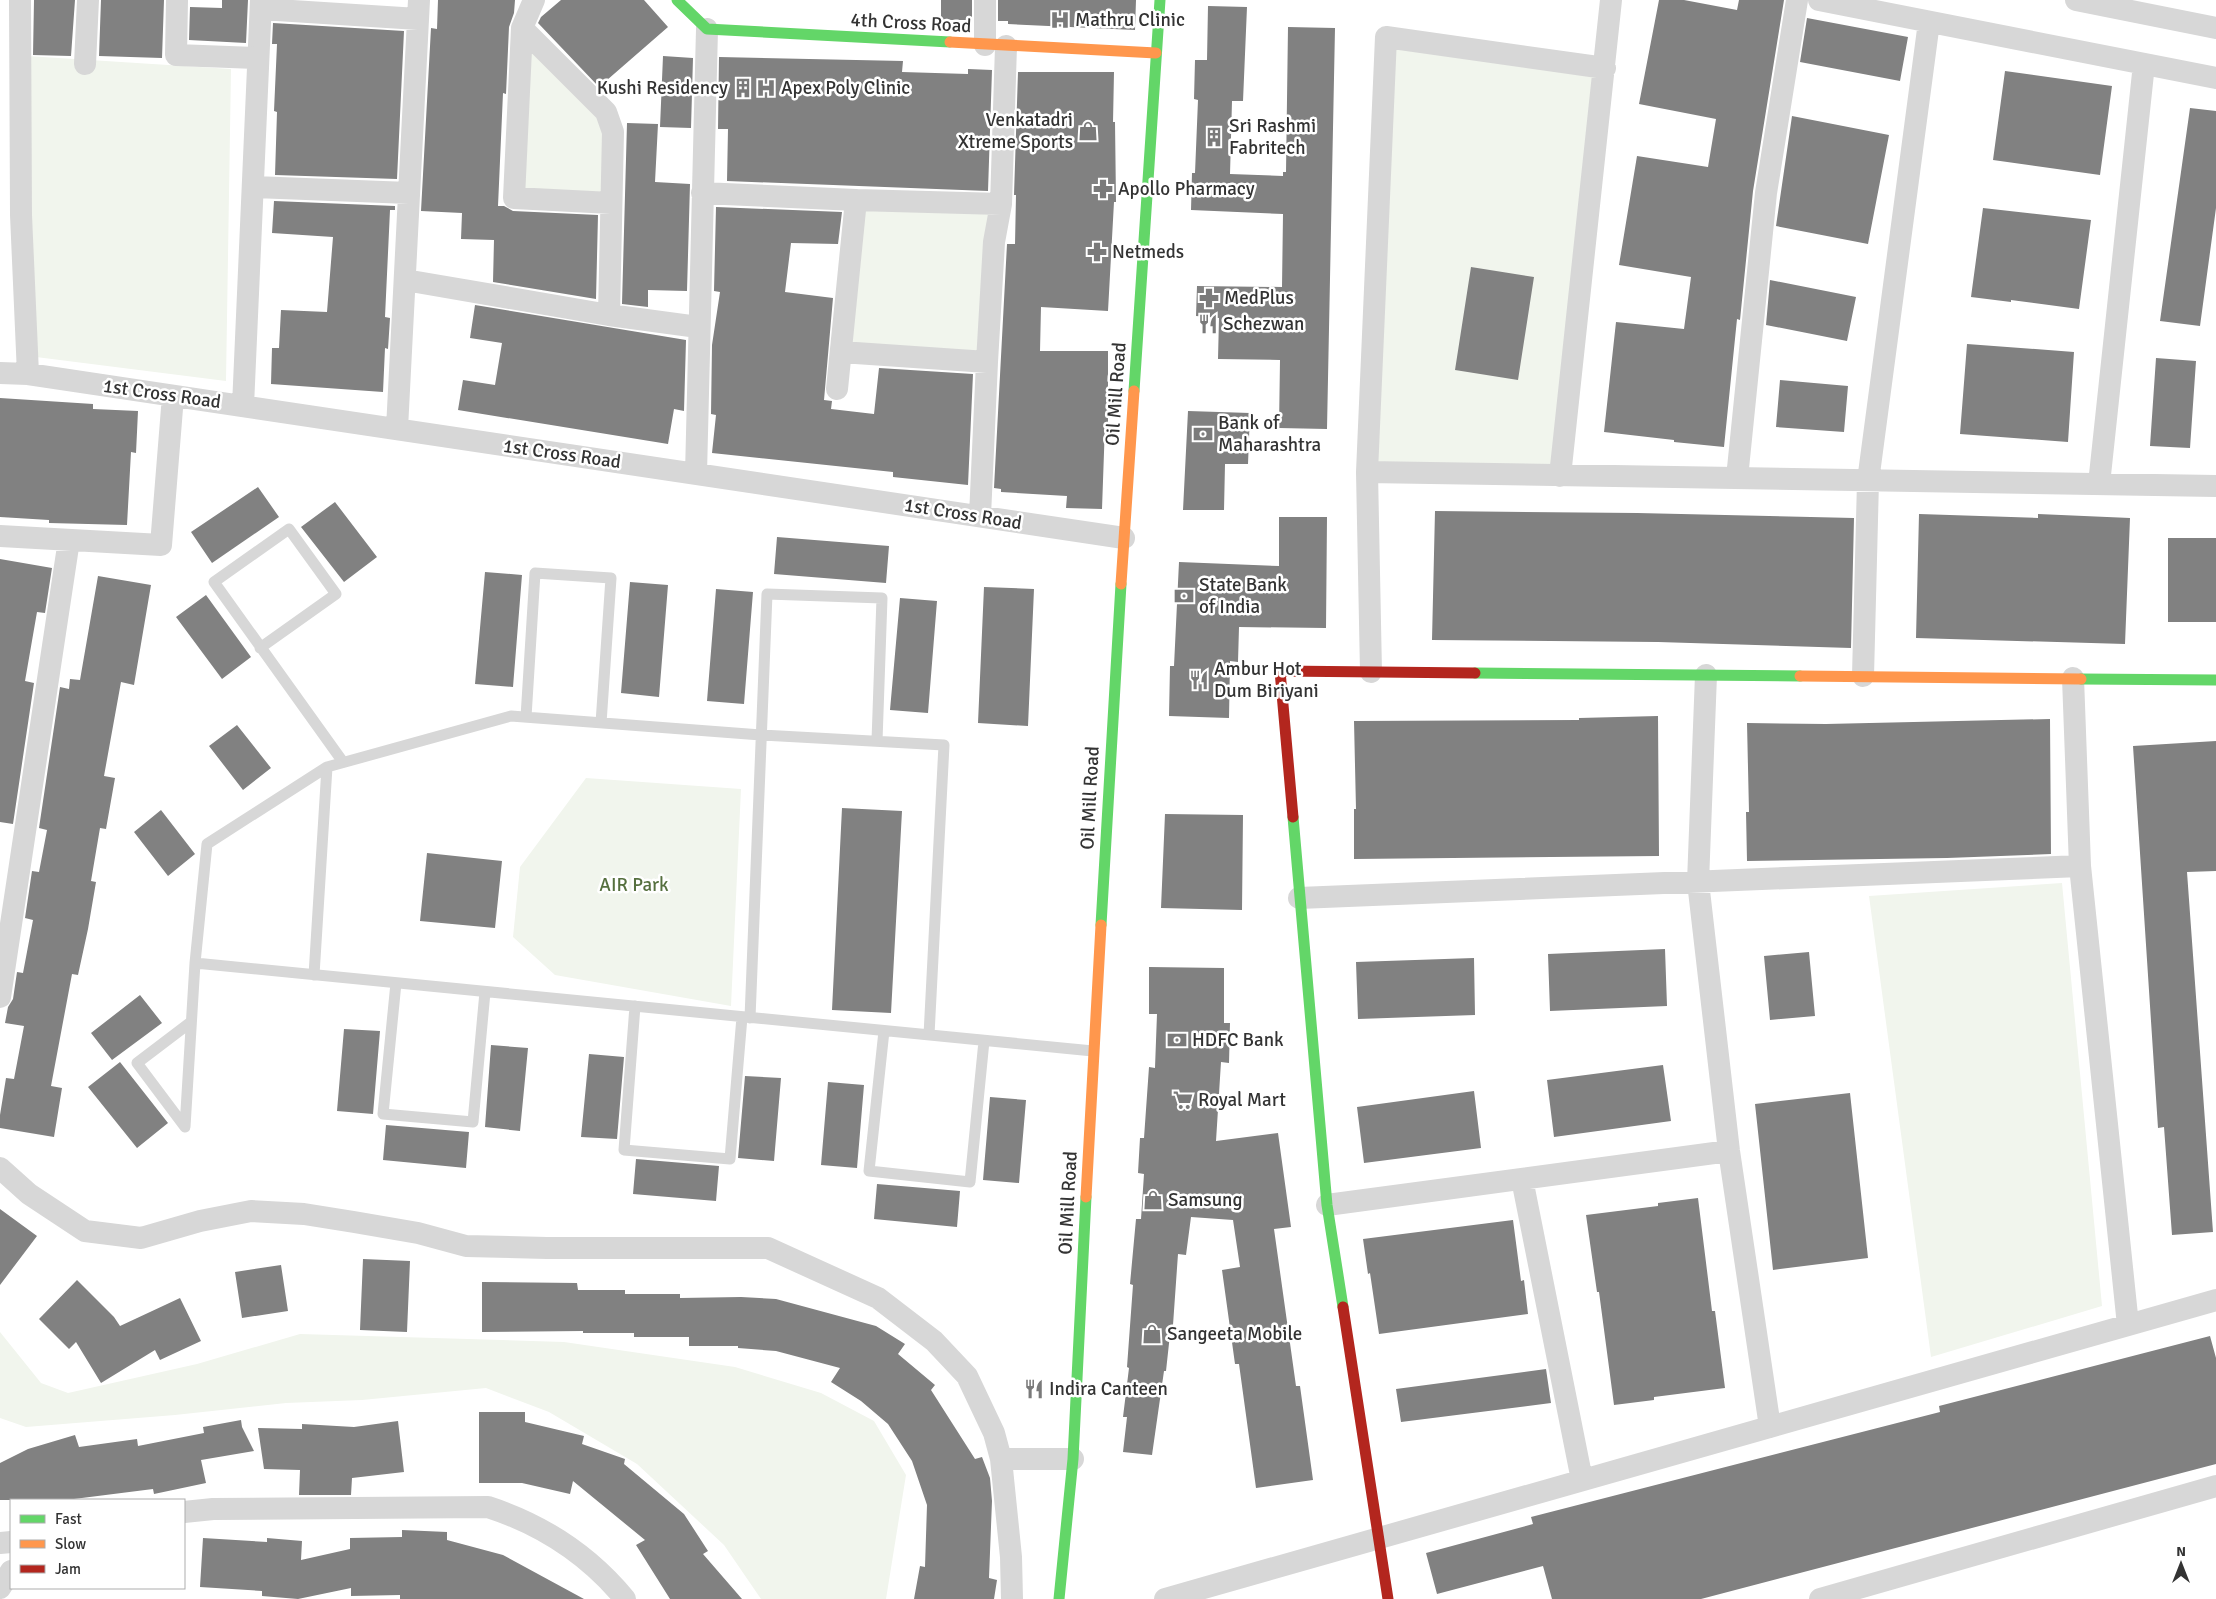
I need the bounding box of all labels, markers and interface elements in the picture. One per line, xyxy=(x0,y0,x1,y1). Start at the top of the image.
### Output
street label: 4th Cross Road xyxy=(850,8,972,38)
place label: Mathru Clinic xyxy=(1075,8,1185,32)
hospital icon: Mathru Clinic xyxy=(1049,9,1071,31)
place label: Kushi Residency xyxy=(597,76,728,100)
place label: Apex Poly Clinic xyxy=(781,76,910,100)
building icon: Kushi Residency xyxy=(732,77,754,99)
hospital icon: Apex Poly Clinic xyxy=(755,77,777,99)
place label: Venkatadri Xtreme Sports xyxy=(958,108,1073,154)
place label: Sri Rashmi Fabritech xyxy=(1229,114,1316,160)
shop icon: Venkatadri Xtreme Sports xyxy=(1077,120,1099,142)
building icon: Sri Rashmi Fabritech xyxy=(1203,126,1225,148)
place label: Apollo Pharmacy xyxy=(1118,177,1255,201)
pharmacy icon: Apollo Pharmacy xyxy=(1092,178,1114,200)
place label: Netmeds xyxy=(1112,240,1184,264)
pharmacy icon: Netmeds xyxy=(1086,241,1108,263)
place label: MedPlus xyxy=(1224,286,1294,310)
pharmacy icon: MedPlus xyxy=(1198,287,1220,309)
place label: Schezwan xyxy=(1223,312,1304,336)
restaurant icon: Schezwan xyxy=(1197,313,1219,335)
street label: Oil Mill Road xyxy=(1100,341,1132,447)
street label: 1st Cross Road xyxy=(101,374,223,414)
place label: Bank of Maharashtra xyxy=(1218,411,1321,457)
bank icon: Bank of Maharashtra xyxy=(1192,423,1214,445)
street label: 1st Cross Road xyxy=(501,434,623,474)
street label: 1st Cross Road xyxy=(902,493,1024,535)
place label: State Bank of India xyxy=(1199,573,1287,619)
bank icon: State Bank of India xyxy=(1173,585,1195,607)
place label: Ambur Hot Dum Biriyani xyxy=(1214,657,1319,703)
restaurant icon: Ambur Hot Dum Biriyani xyxy=(1188,669,1210,691)
street label: Oil Mill Road xyxy=(1075,746,1105,850)
park label: AIR Park xyxy=(599,873,669,897)
place label: HDFC Bank xyxy=(1192,1028,1284,1052)
bank icon: HDFC Bank xyxy=(1166,1029,1188,1051)
place label: Royal Mart xyxy=(1198,1088,1286,1112)
supermarket icon: Royal Mart xyxy=(1172,1089,1194,1111)
street label: Oil Mill Road xyxy=(1053,1151,1083,1255)
place label: Samsung xyxy=(1168,1188,1242,1212)
shop icon: Samsung xyxy=(1142,1189,1164,1211)
place label: Sangeeta Mobile xyxy=(1167,1322,1302,1346)
shop icon: Sangeeta Mobile xyxy=(1141,1323,1163,1345)
place label: Indira Canteen xyxy=(1049,1377,1168,1401)
restaurant icon: Indira Canteen xyxy=(1023,1378,1045,1400)
legend xyxy=(10,1499,185,1589)
text: Fast xyxy=(55,1510,82,1528)
text: Slow xyxy=(55,1535,86,1553)
north arrow xyxy=(2156,1539,2206,1589)
text: N xyxy=(2176,1543,2186,1560)
text: Jam xyxy=(55,1560,81,1578)

